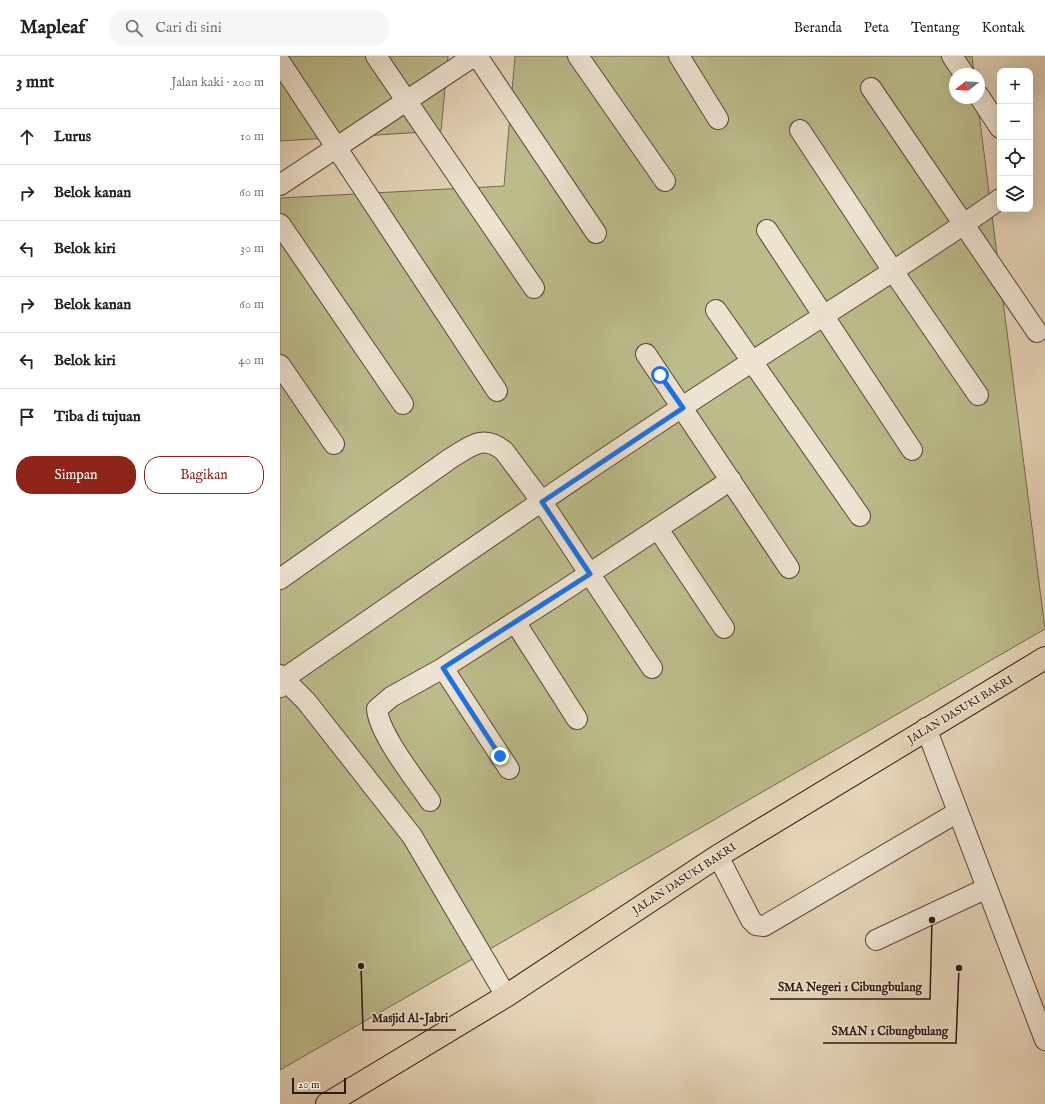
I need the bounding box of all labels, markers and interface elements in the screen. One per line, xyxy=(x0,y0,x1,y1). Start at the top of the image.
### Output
search box xyxy=(109,10,389,46)
text: Mapleaf xyxy=(20,16,85,40)
icon: search xyxy=(123,17,145,39)
text: Cari di sini xyxy=(155,18,222,37)
text: Beranda xyxy=(794,19,842,37)
text: Peta xyxy=(864,19,889,37)
text: Tentang xyxy=(911,19,960,37)
text: Kontak xyxy=(982,19,1025,37)
north arrow xyxy=(949,68,985,104)
map controls xyxy=(997,68,1033,212)
button: + xyxy=(997,68,1033,104)
text: 3 mnt xyxy=(16,72,54,93)
text: Jalan kaki · 200 m xyxy=(171,74,264,91)
button: − xyxy=(997,104,1033,140)
icon: ahead xyxy=(16,126,38,148)
text: Lurus xyxy=(54,127,91,146)
text: 10 m xyxy=(240,128,264,145)
button: locate xyxy=(997,140,1033,176)
button: layers xyxy=(997,176,1033,212)
icon: right xyxy=(16,182,38,204)
text: Belok kanan xyxy=(54,183,131,202)
text: 60 m xyxy=(239,184,264,201)
icon: left xyxy=(16,238,38,260)
text: Belok kiri xyxy=(54,239,116,258)
text: 30 m xyxy=(240,240,264,257)
icon: right xyxy=(16,294,38,316)
text: Belok kanan xyxy=(54,295,131,314)
text: 60 m xyxy=(239,296,264,313)
icon: left xyxy=(16,350,38,372)
text: Belok kiri xyxy=(54,351,116,370)
text: 40 m xyxy=(238,352,264,369)
route start xyxy=(651,366,669,384)
icon: arrive xyxy=(16,406,38,428)
text: Tiba di tujuan xyxy=(54,407,141,426)
button: Simpan xyxy=(16,456,136,494)
button: Bagikan xyxy=(144,456,264,494)
street label: JALAN DASUKI BAKRI xyxy=(903,673,1016,748)
route end xyxy=(491,747,509,765)
street label: JALAN DASUKI BAKRI xyxy=(628,840,739,919)
callout: SMA Negeri 1 Cibungbulang xyxy=(770,975,930,999)
text: SMA Negeri 1 Cibungbulang xyxy=(778,980,923,996)
callout: Masjid Al-Jabri xyxy=(363,1006,456,1030)
text: Masjid Al-Jabri xyxy=(372,1011,449,1027)
callout: SMAN 1 Cibungbulang xyxy=(823,1019,956,1043)
text: SMAN 1 Cibungbulang xyxy=(832,1024,949,1040)
scale bar xyxy=(292,1076,346,1095)
text: 20 m xyxy=(298,1078,319,1092)

